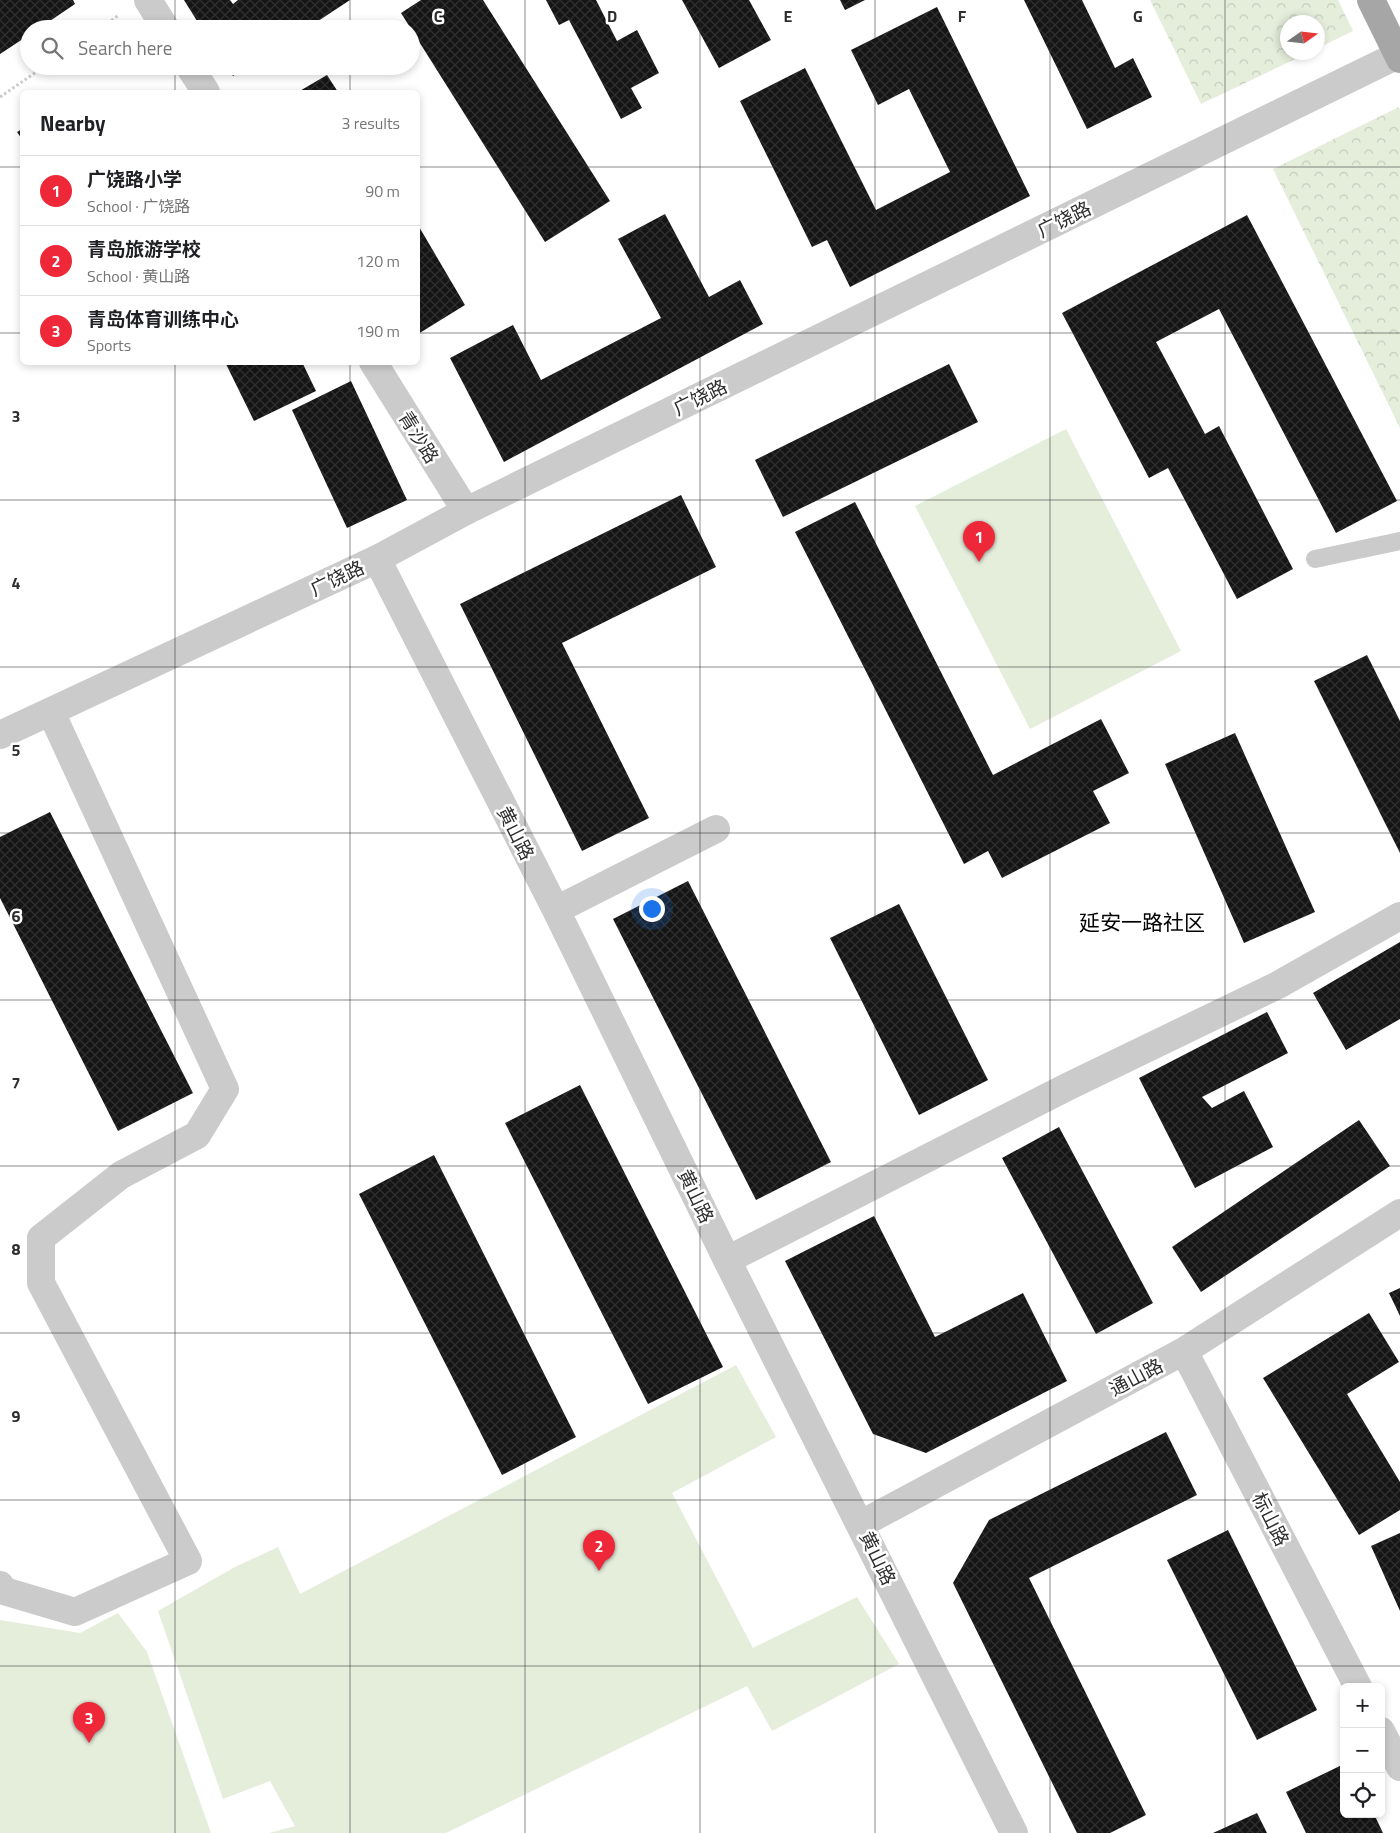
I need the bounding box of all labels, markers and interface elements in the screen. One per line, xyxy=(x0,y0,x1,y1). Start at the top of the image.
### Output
text: C xyxy=(434,4,443,28)
text: D xyxy=(607,4,617,28)
text: E xyxy=(784,4,793,28)
text: F xyxy=(958,4,967,28)
text: G xyxy=(1133,4,1143,28)
north arrow xyxy=(1280,15,1325,60)
search box xyxy=(20,20,420,75)
text: Search here xyxy=(78,33,172,62)
icon: search xyxy=(38,34,66,62)
text: Nearby xyxy=(40,107,105,139)
text: 3 results xyxy=(341,111,400,135)
text: 广饶路小学 xyxy=(87,164,182,193)
text: 1 xyxy=(52,179,60,203)
text: 90 m xyxy=(365,179,400,203)
street label: 广饶路 xyxy=(1032,193,1096,244)
text: School · 广饶路 xyxy=(87,194,190,218)
text: 青岛旅游学校 xyxy=(87,234,201,263)
text: 2 xyxy=(52,249,60,273)
text: 120 m xyxy=(356,249,400,273)
text: School · 黄山路 xyxy=(87,264,190,288)
text: 青岛体育训练中心 xyxy=(87,304,239,333)
text: 3 xyxy=(52,319,60,343)
text: 190 m xyxy=(356,319,400,343)
text: Sports xyxy=(87,333,131,357)
street label: 广饶路 xyxy=(668,371,732,422)
text: 3 xyxy=(12,404,20,428)
street label: 青沙路 xyxy=(392,405,447,469)
pin: 1 xyxy=(963,521,995,562)
street label: 广饶路 xyxy=(305,552,369,603)
text: 4 xyxy=(12,571,21,595)
text: 5 xyxy=(12,738,21,762)
street label: 黄山路 xyxy=(491,801,542,865)
your location xyxy=(639,896,665,922)
text: 6 xyxy=(12,904,21,928)
district label: 延安一路社区 xyxy=(1079,906,1205,938)
text: 7 xyxy=(12,1071,20,1095)
street label: 黄山路 xyxy=(671,1164,722,1228)
text: 8 xyxy=(12,1237,21,1261)
street label: 通山路 xyxy=(1104,1350,1168,1403)
text: 9 xyxy=(12,1404,21,1428)
street label: 标山路 xyxy=(1246,1487,1297,1551)
street label: 黄山路 xyxy=(853,1526,904,1590)
pin: 2 xyxy=(583,1530,615,1571)
map controls xyxy=(1340,1683,1385,1818)
button: + xyxy=(1340,1683,1385,1728)
pin: 3 xyxy=(73,1702,105,1743)
button: − xyxy=(1340,1728,1385,1773)
button: locate xyxy=(1340,1773,1385,1818)

